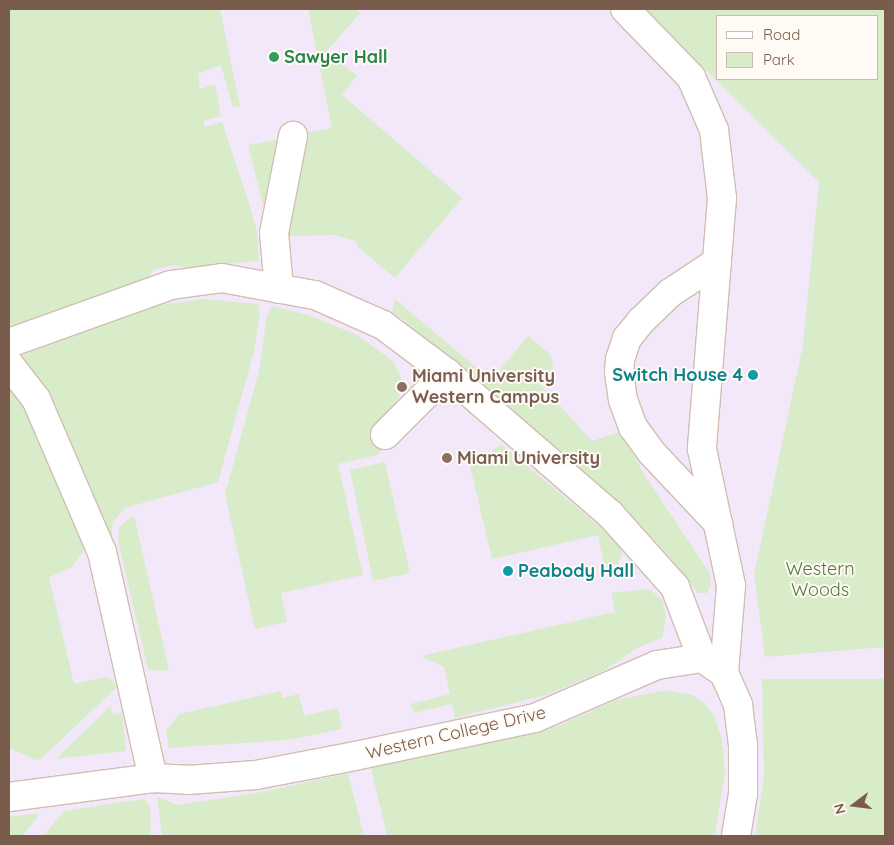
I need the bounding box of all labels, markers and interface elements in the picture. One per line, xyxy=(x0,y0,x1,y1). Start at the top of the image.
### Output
legend xyxy=(716,15,879,80)
text: Road xyxy=(763,25,800,44)
place label: Sawyer Hall xyxy=(284,46,388,68)
text: Park xyxy=(763,50,795,69)
marker: Sawyer Hall xyxy=(268,51,280,63)
place label: Switch House 4 xyxy=(612,364,743,386)
place label: Miami University Western Campus xyxy=(412,366,559,408)
marker: Switch House 4 xyxy=(747,369,759,381)
marker: Miami University Western Campus xyxy=(396,381,408,393)
place label: Miami University xyxy=(457,447,600,469)
marker: Miami University xyxy=(441,452,453,464)
park label: Western Woods xyxy=(785,559,855,602)
place label: Peabody Hall xyxy=(518,560,634,582)
marker: Peabody Hall xyxy=(502,565,514,577)
street label: Western College Drive xyxy=(364,702,548,764)
north arrow xyxy=(829,780,879,830)
text: N xyxy=(829,802,850,816)

